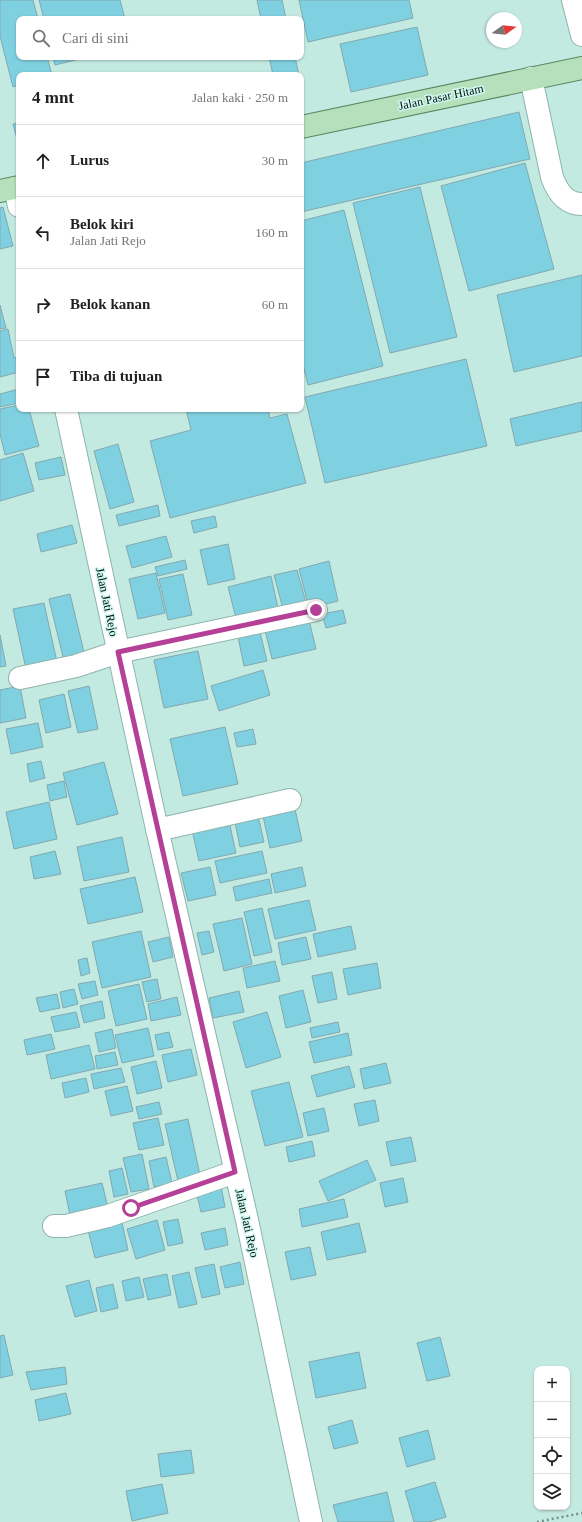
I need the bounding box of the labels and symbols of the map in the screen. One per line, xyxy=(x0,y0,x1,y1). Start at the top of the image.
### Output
north arrow xyxy=(486,12,522,48)
street label: Jalan Pasar Hitam xyxy=(397,81,485,113)
street label: Jalan Jati Rejo xyxy=(93,566,121,638)
route end xyxy=(307,601,325,619)
street label: Jalan Jati Rejo xyxy=(232,1187,262,1259)
route start xyxy=(122,1199,140,1217)

